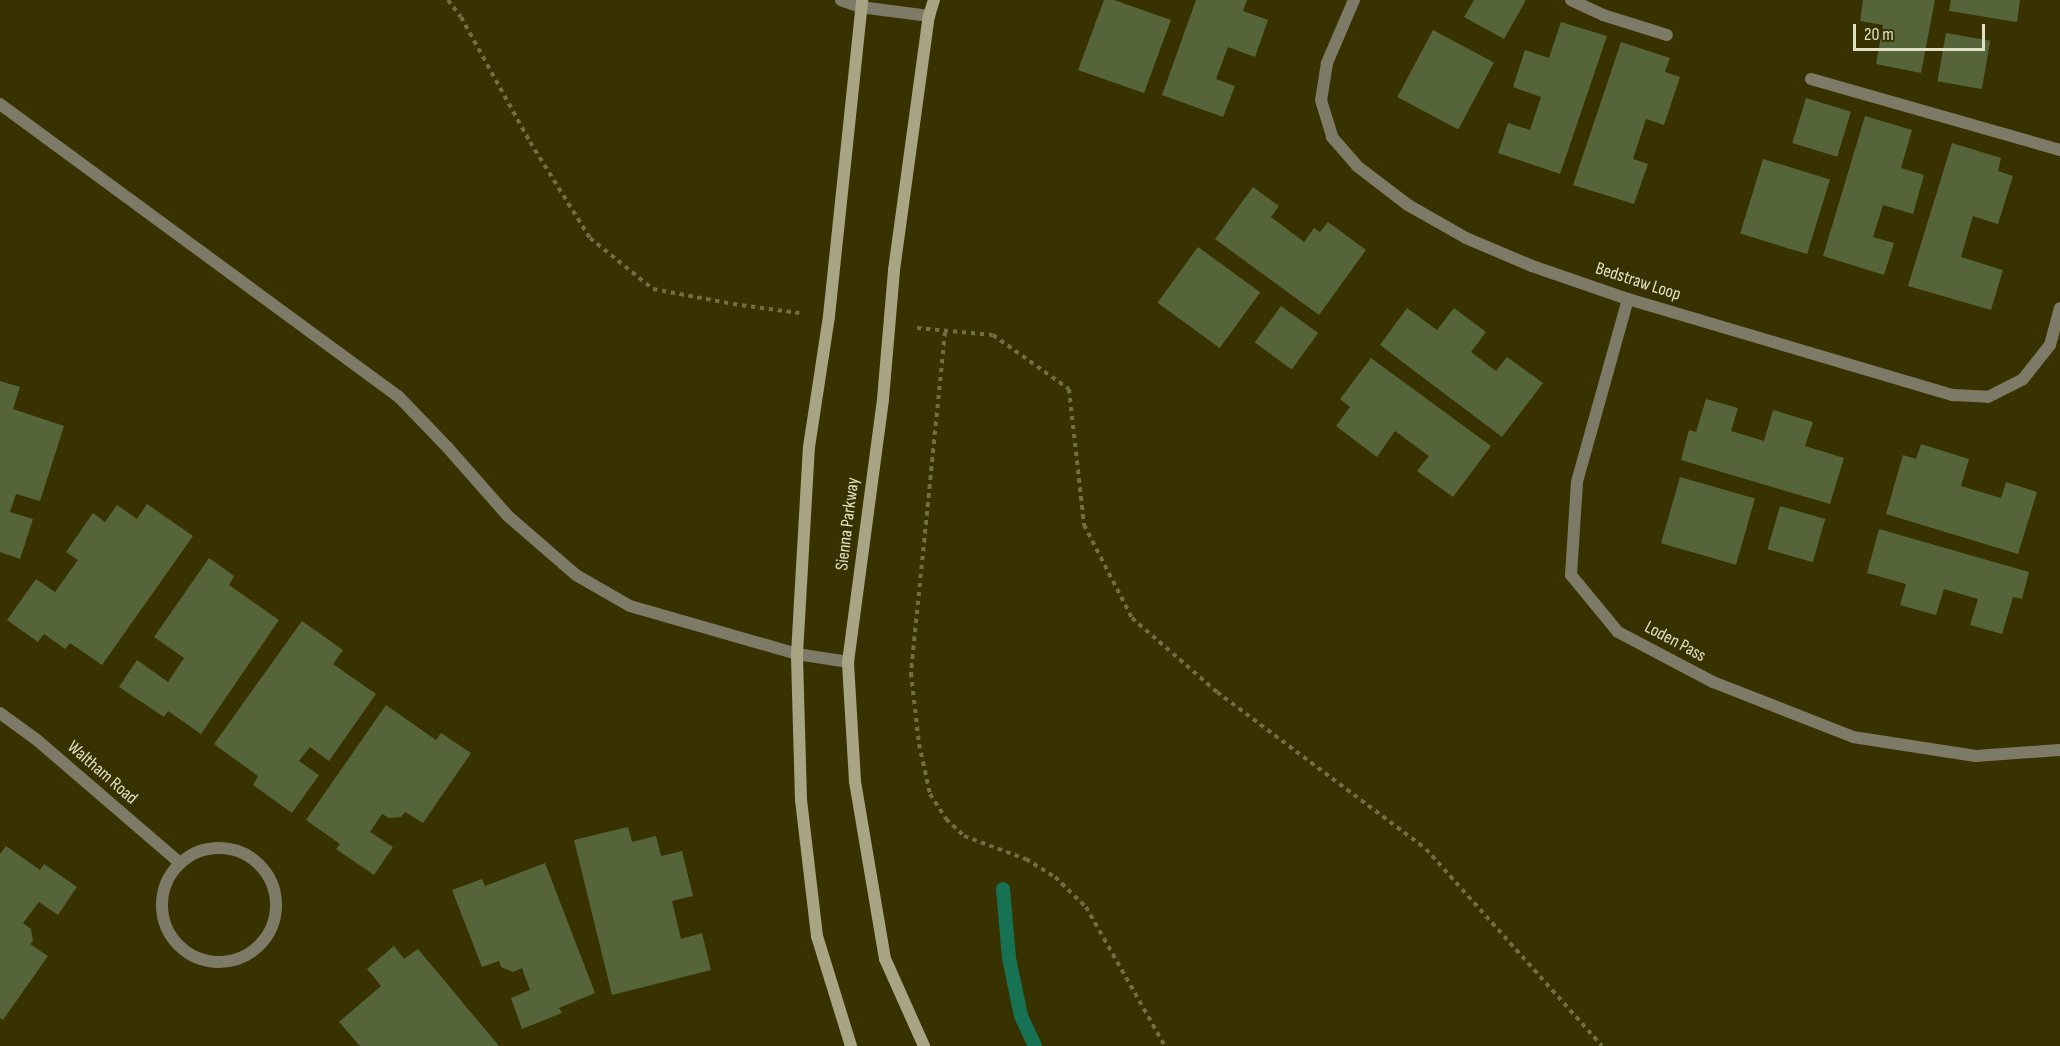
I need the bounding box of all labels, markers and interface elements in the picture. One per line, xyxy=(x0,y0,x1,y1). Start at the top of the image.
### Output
scale bar xyxy=(1856,12,1988,50)
text: 20 m xyxy=(1864,24,1894,45)
street label: Bedstraw Loop xyxy=(1593,258,1683,306)
street label: Sienna Parkway xyxy=(832,476,864,572)
street label: Loden Pass xyxy=(1641,617,1709,667)
street label: Waltham Road xyxy=(62,737,142,809)

